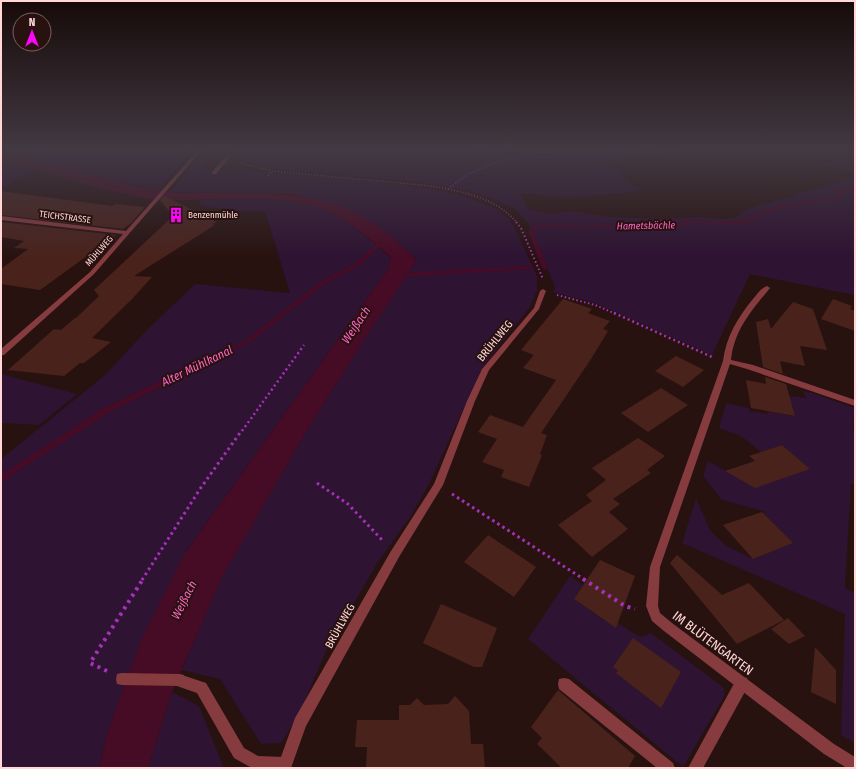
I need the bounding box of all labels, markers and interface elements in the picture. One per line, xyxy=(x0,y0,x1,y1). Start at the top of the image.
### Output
north arrow xyxy=(12,12,52,52)
text: N xyxy=(29,16,35,29)
building icon: Benzenmühle xyxy=(167,206,185,224)
street label: TEICHSTRASSE xyxy=(39,209,91,225)
place label: Benzenmühle xyxy=(188,210,238,220)
water label: Hametsbächle xyxy=(617,219,676,233)
street label: MÜHLWEG xyxy=(83,234,115,268)
water label: Weißach xyxy=(339,304,373,346)
street label: BRÜHLWEG xyxy=(475,318,515,364)
water label: Alter Mühlkanal xyxy=(158,343,235,390)
water label: Weißach xyxy=(168,578,200,622)
street label: BRÜHLWEG xyxy=(322,601,358,651)
street label: IM BLÜTENGARTEN xyxy=(670,607,757,678)

